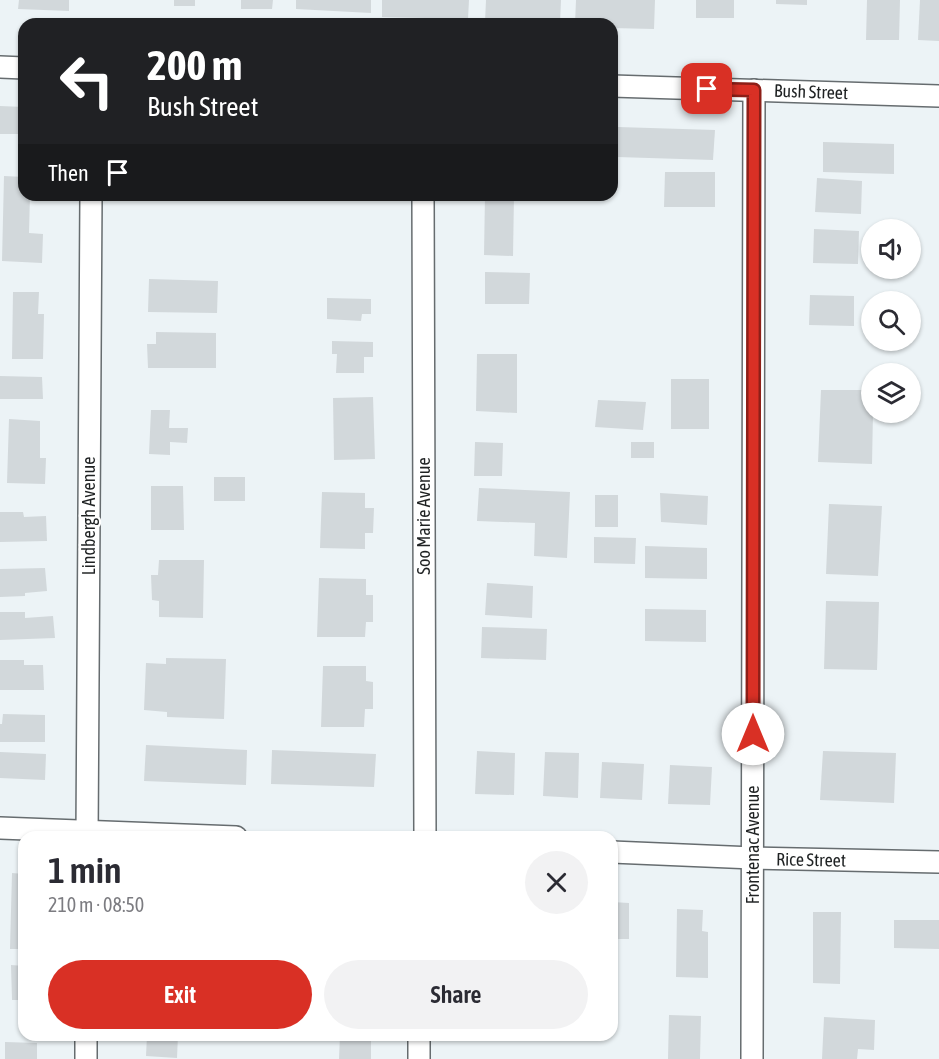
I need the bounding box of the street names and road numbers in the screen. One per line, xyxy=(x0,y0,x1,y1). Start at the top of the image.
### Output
street label: Bush Street xyxy=(774,80,849,103)
street label: Lindbergh Avenue xyxy=(78,457,99,575)
street label: Soo Marie Avenue xyxy=(413,457,434,575)
street label: Frontenac Avenue xyxy=(742,786,763,904)
street label: Rice Street xyxy=(776,848,846,871)

